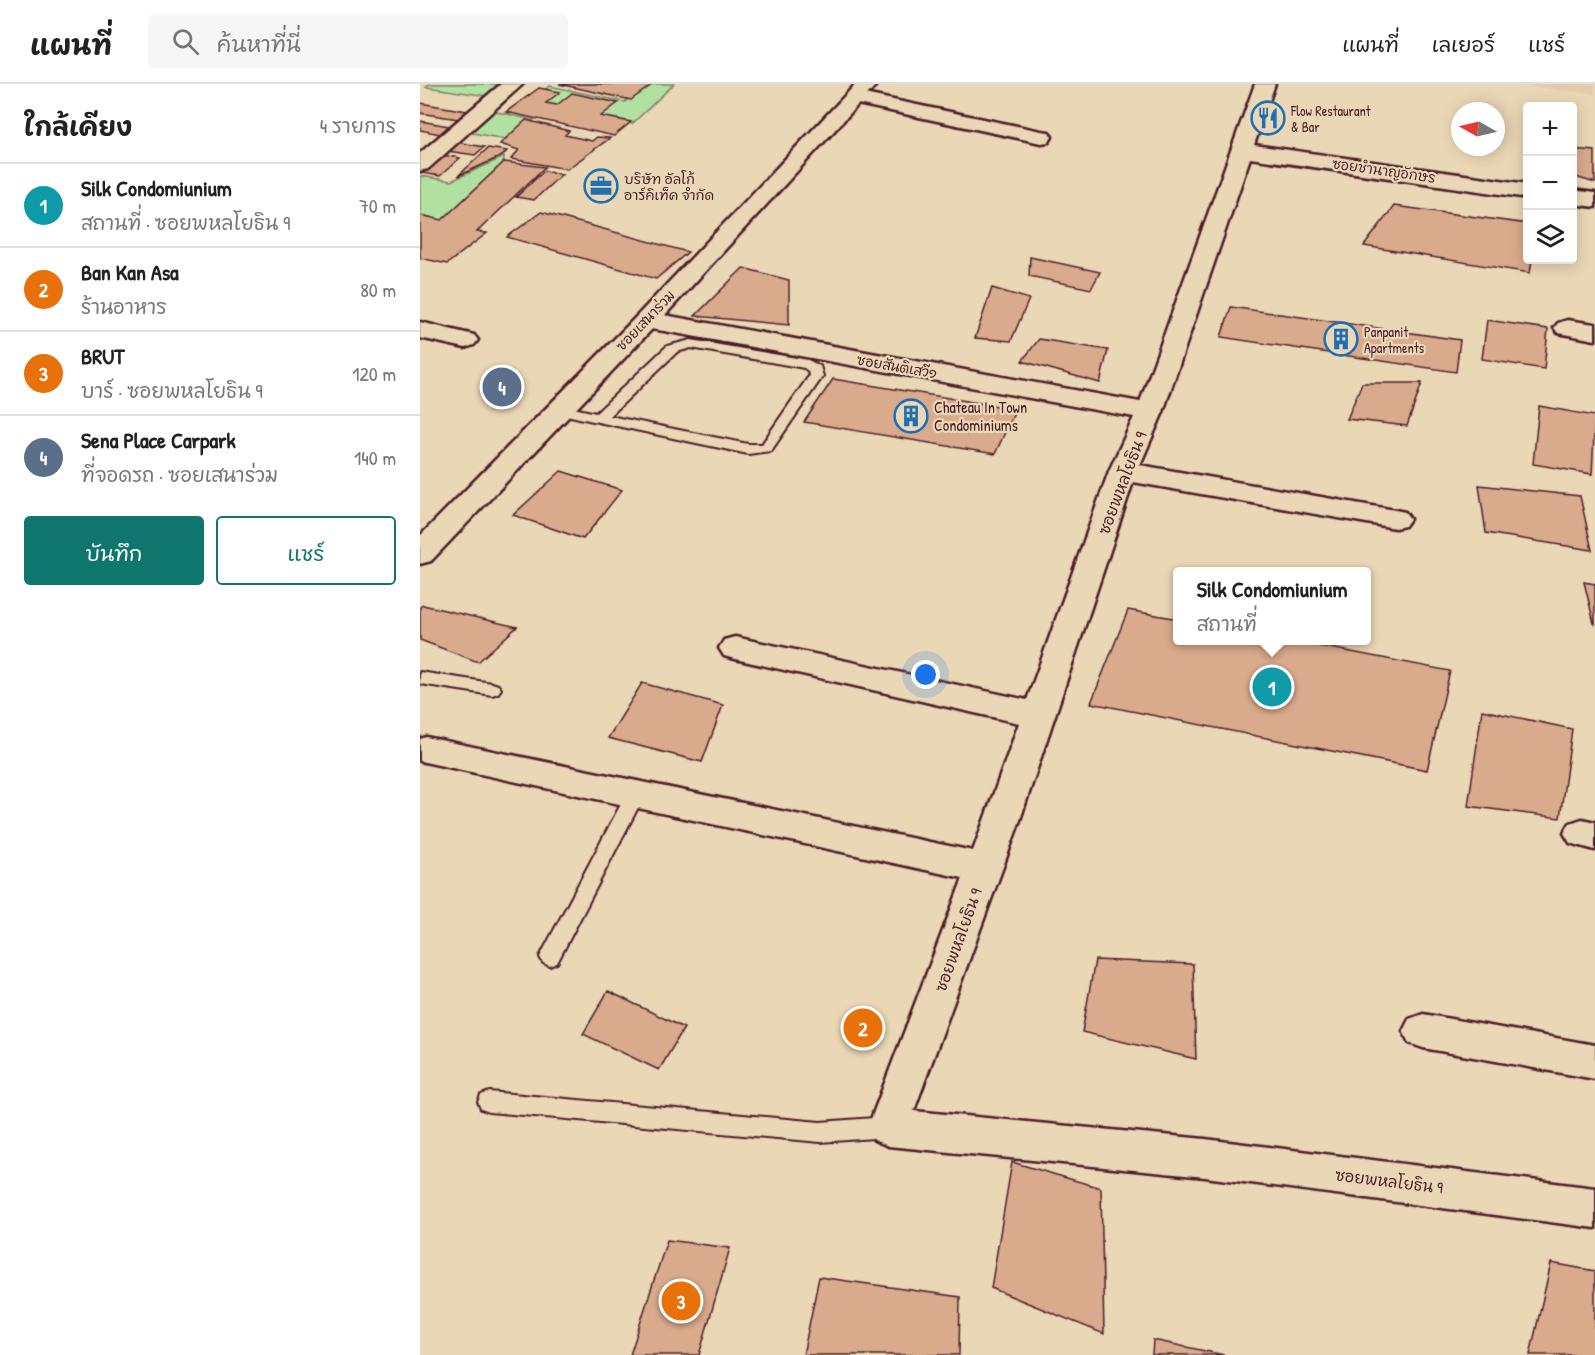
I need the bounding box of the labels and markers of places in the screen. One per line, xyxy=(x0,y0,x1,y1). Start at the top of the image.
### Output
restaurant icon: Flow Restaurant & Bar xyxy=(1250,100,1286,136)
place label: Flow Restaurant & Bar xyxy=(1290,101,1371,136)
office icon: บริษัท อัลโก้ อาร์คิเท็ค จำกัด xyxy=(583,168,619,204)
place label: บริษัท อัลโก้ อาร์คิเท็ค จำกัด xyxy=(624,169,714,204)
building icon: Panpanit Apartments xyxy=(1323,321,1359,357)
place label: Panpanit Apartments xyxy=(1364,322,1424,358)
pin: 4 xyxy=(482,364,521,410)
place label: Chateau In Town Condominiums xyxy=(934,396,1027,436)
building icon: Chateau In Town Condominiums xyxy=(893,398,929,434)
pin: 1 xyxy=(1252,664,1292,710)
pin: 2 xyxy=(844,1006,882,1050)
pin: 3 xyxy=(662,1278,700,1324)

